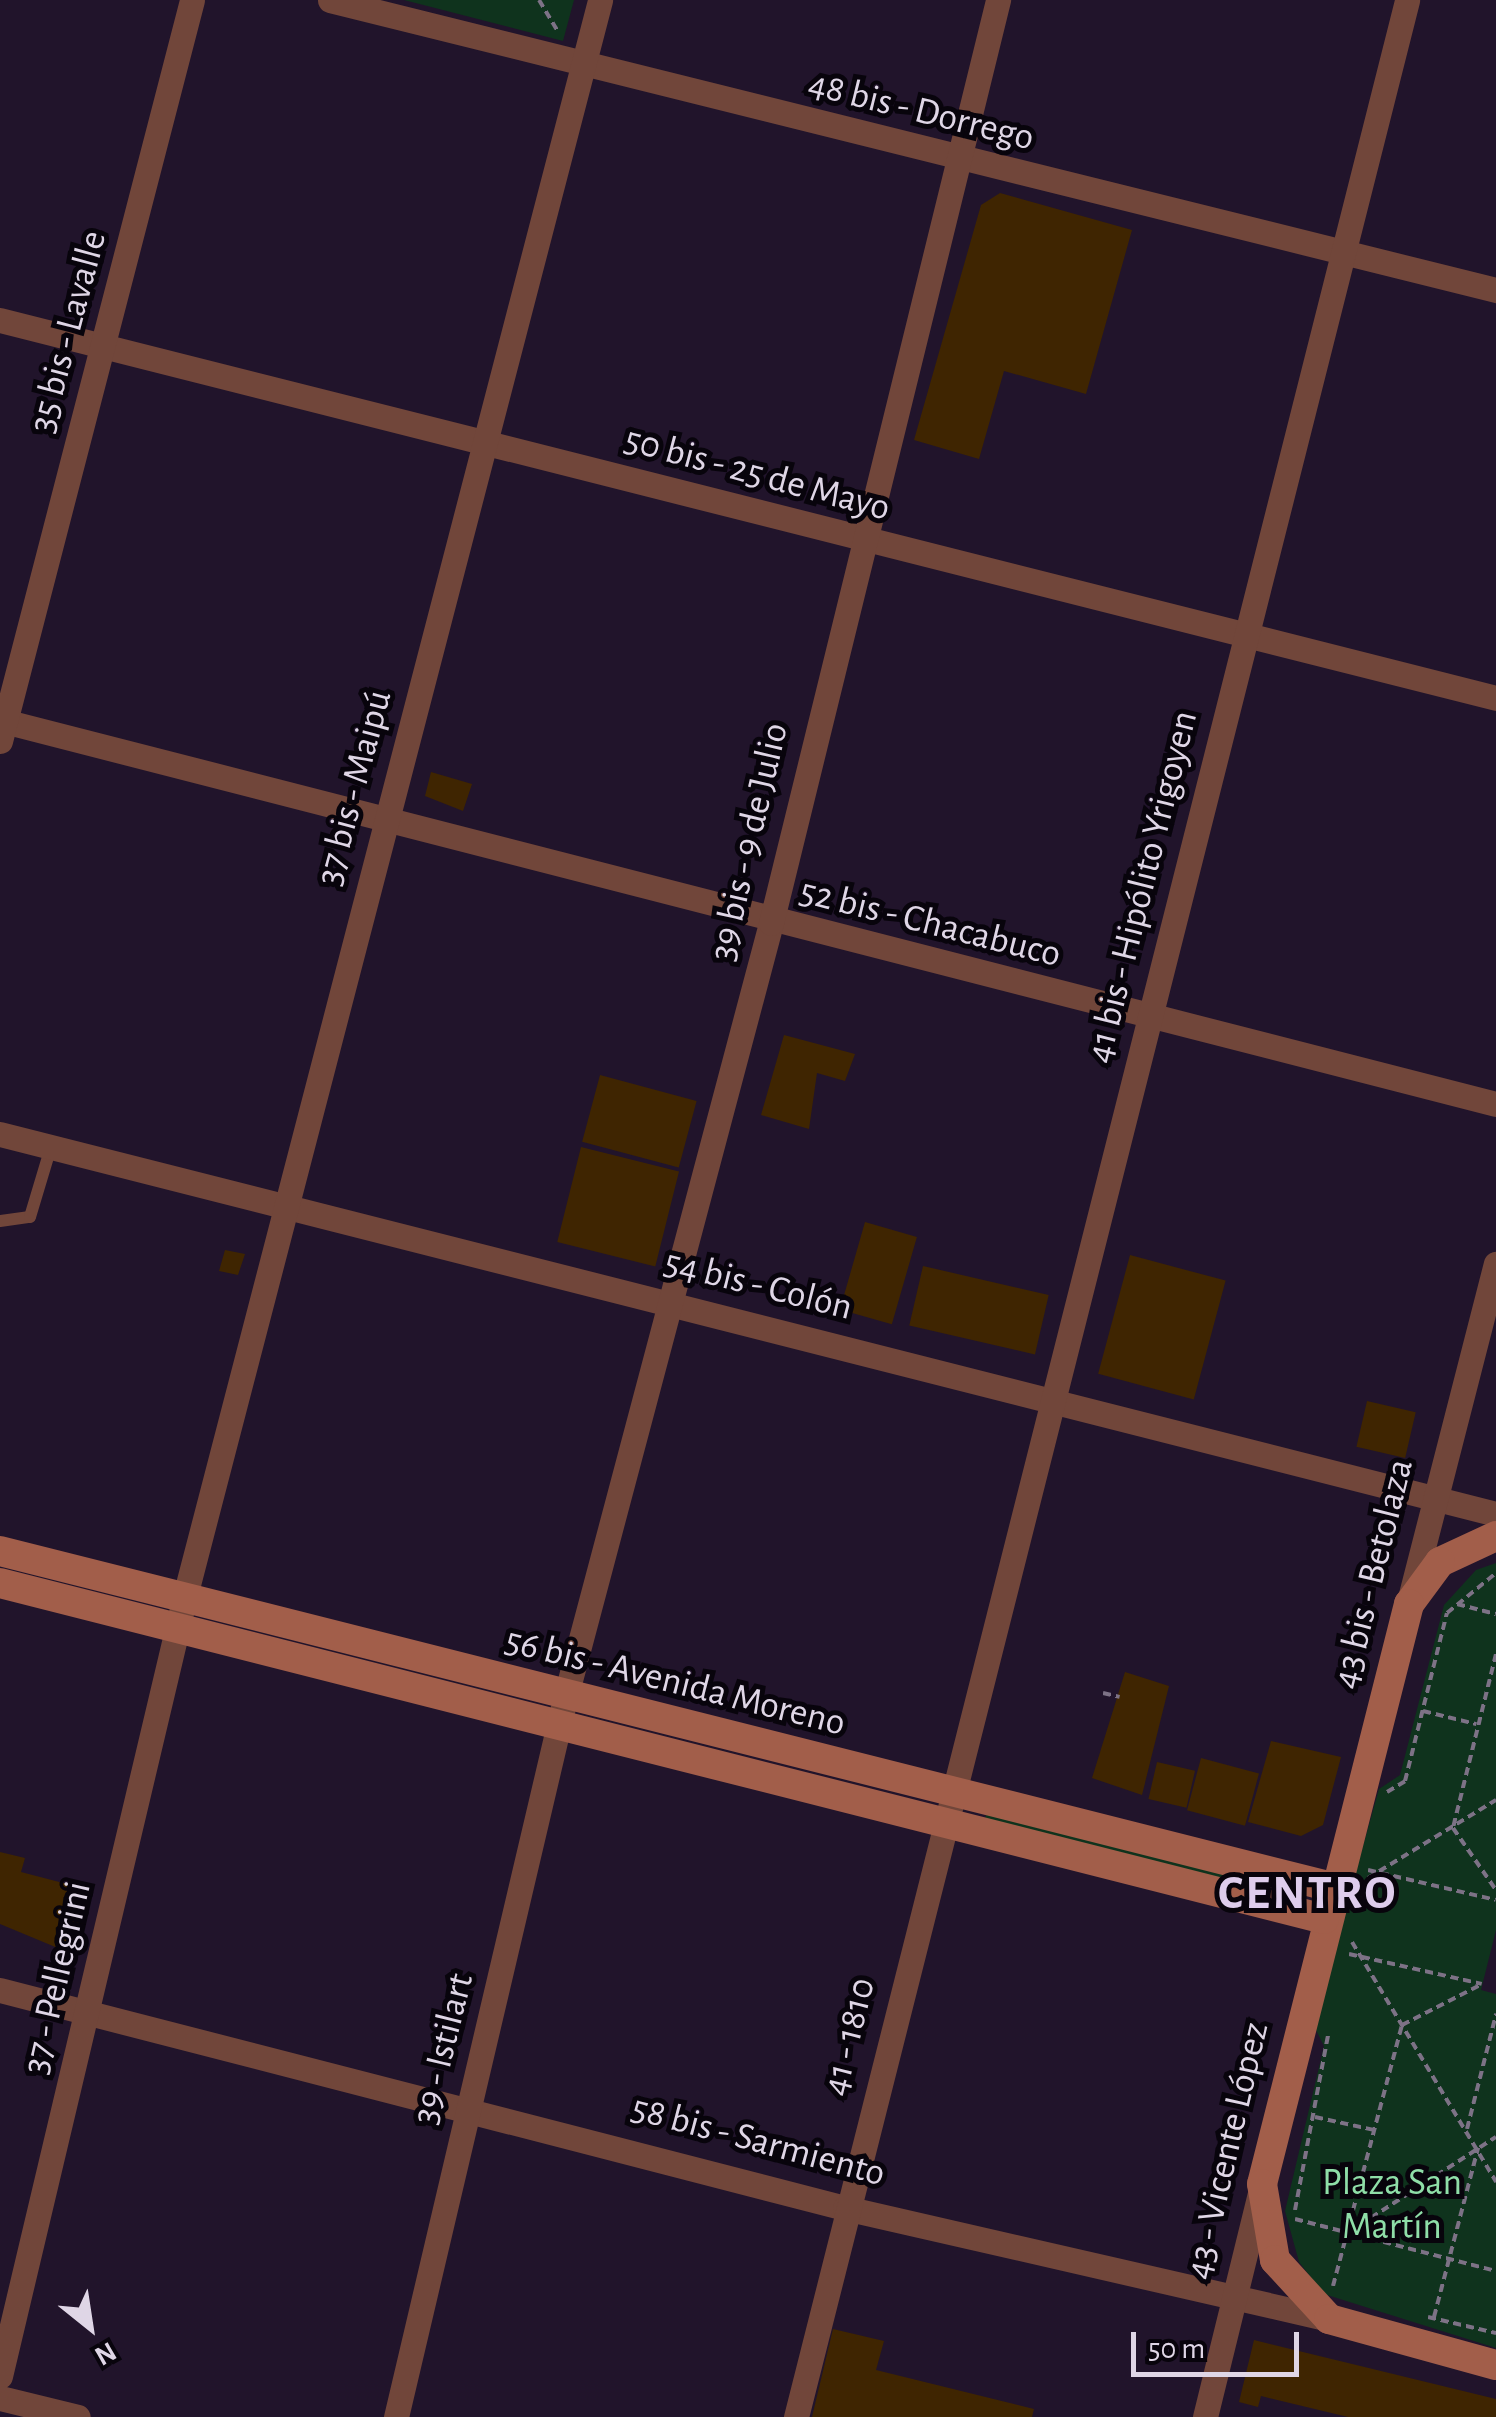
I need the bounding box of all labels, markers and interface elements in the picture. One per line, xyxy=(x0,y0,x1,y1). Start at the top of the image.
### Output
street label: 48 bis - Dorrego xyxy=(803,62,1039,162)
street label: 35 bis - Lavalle xyxy=(20,226,118,438)
street label: 50 bis - 25 de Mayo xyxy=(619,418,895,532)
street label: 37 bis - Maipú xyxy=(307,686,403,890)
street label: 41 bis - Hipólito Yrigoyen xyxy=(1077,706,1209,1068)
street label: 39 bis - 9 de Julio xyxy=(701,719,799,965)
street label: 52 bis - Chacabuco xyxy=(795,870,1065,978)
street label: 54 bis - Colón xyxy=(659,1241,857,1331)
street label: 43 bis - Betolaza xyxy=(1323,1454,1425,1694)
street label: 56 bis - Avenida Moreno xyxy=(500,1619,850,1747)
district label: CENTRO xyxy=(1218,1866,1398,1924)
street label: 37 - Pellegrini xyxy=(14,1877,102,2079)
street label: 39 - Istilart xyxy=(403,1969,485,2129)
street label: 41 - 1810 xyxy=(813,1973,887,2101)
street label: 43 - Vicente López xyxy=(1176,2018,1280,2284)
street label: 58 bis - Sarmiento xyxy=(626,2086,890,2198)
park label: Plaza San Martín xyxy=(1322,2161,1462,2250)
north arrow xyxy=(40,2277,140,2377)
scale bar xyxy=(1136,2312,1304,2374)
text: 50 m xyxy=(1148,2334,1205,2364)
text: N xyxy=(90,2336,120,2370)

